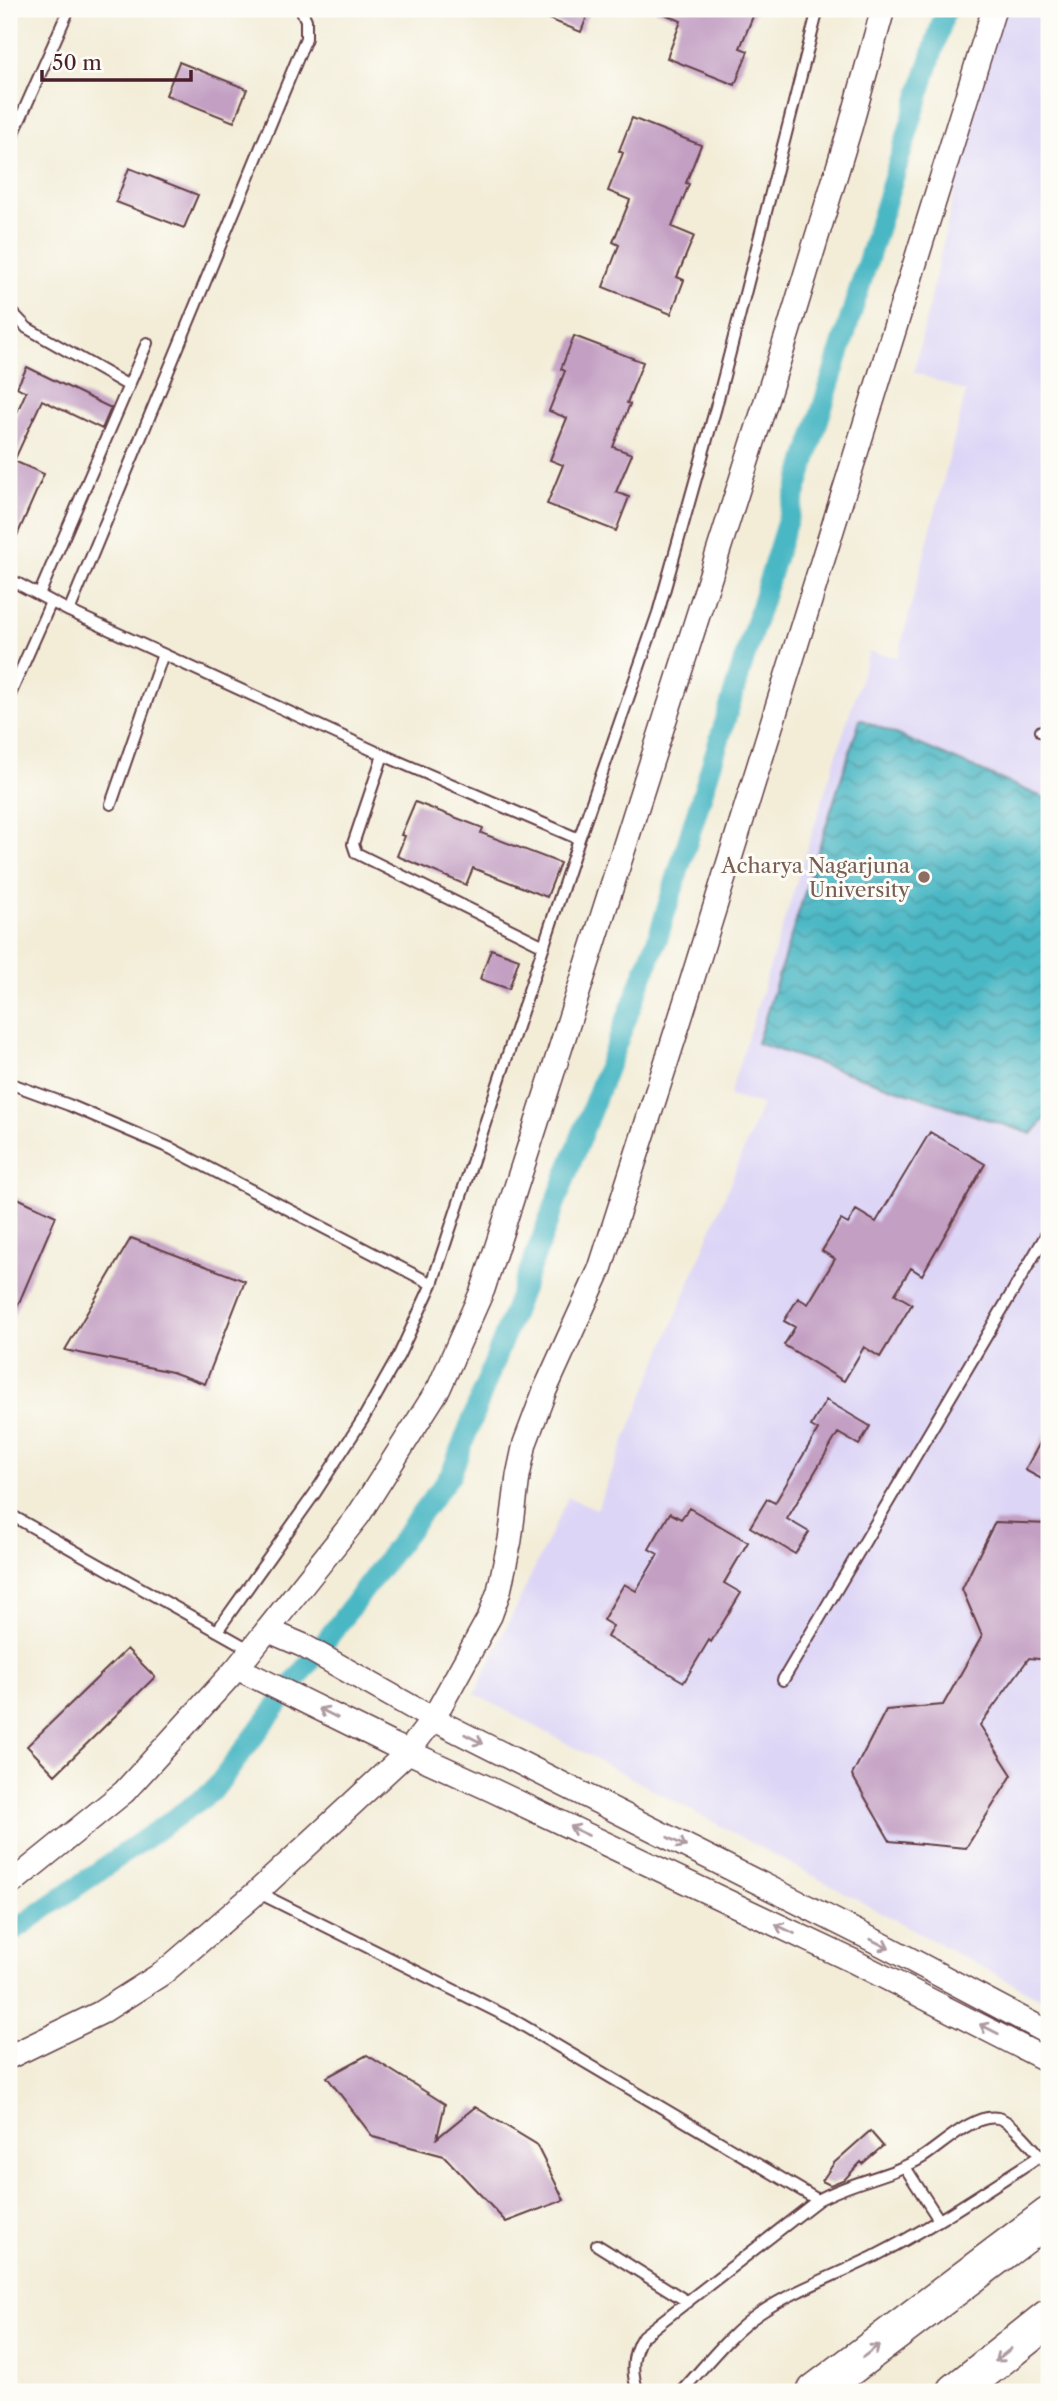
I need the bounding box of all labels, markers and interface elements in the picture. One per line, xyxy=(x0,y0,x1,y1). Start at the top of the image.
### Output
scale bar xyxy=(42,38,191,82)
text: 50 m xyxy=(52,50,102,75)
place label: Acharya Nagarjuna University xyxy=(720,853,911,902)
marker: Acharya Nagarjuna University xyxy=(916,869,932,885)
one-way arrow xyxy=(318,1705,339,1719)
one-way arrow xyxy=(463,1733,484,1747)
one-way arrow xyxy=(569,1824,590,1837)
one-way arrow xyxy=(666,1835,687,1849)
one-way arrow xyxy=(775,1921,796,1935)
one-way arrow xyxy=(870,1937,890,1951)
one-way arrow xyxy=(979,2022,1000,2036)
one-way arrow xyxy=(861,2344,880,2359)
one-way arrow xyxy=(994,2347,1012,2363)

